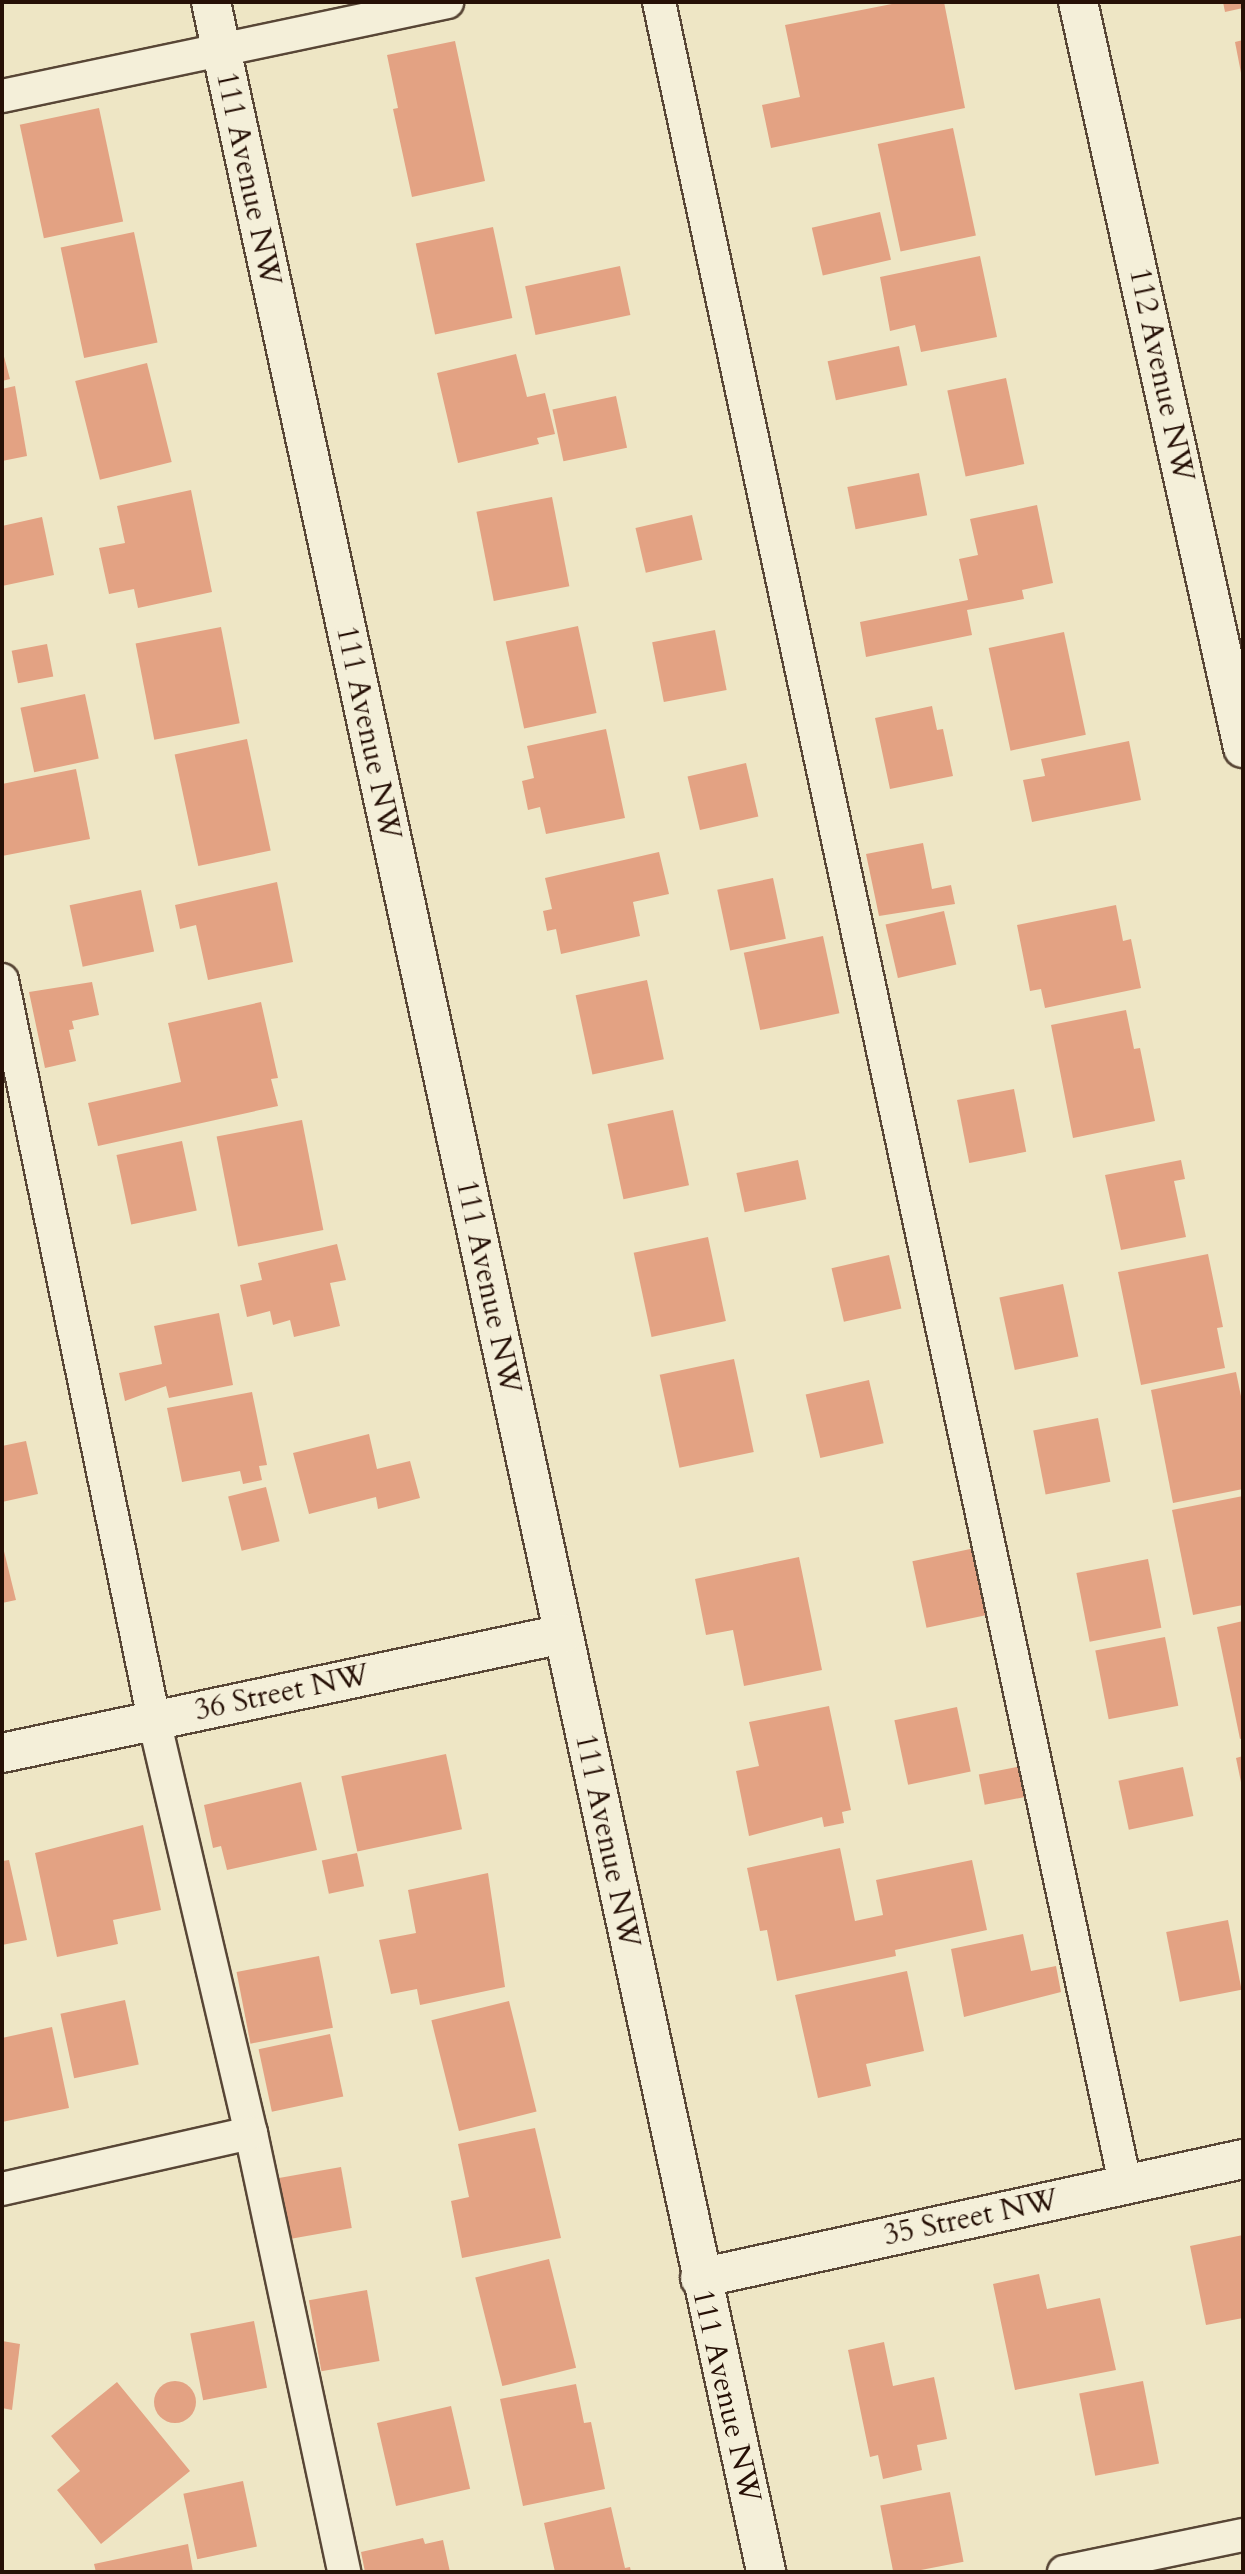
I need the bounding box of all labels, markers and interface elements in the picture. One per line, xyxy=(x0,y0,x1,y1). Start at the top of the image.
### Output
street label: 111 Avenue NW xyxy=(208,69,288,289)
street label: 112 Avenue NW xyxy=(1121,265,1201,485)
street label: 111 Avenue NW xyxy=(328,623,408,843)
street label: 111 Avenue NW xyxy=(448,1177,528,1397)
street label: 36 Street NW xyxy=(191,1657,373,1729)
street label: 111 Avenue NW xyxy=(567,1731,647,1951)
street label: 35 Street NW xyxy=(880,2182,1062,2254)
street label: 111 Avenue NW xyxy=(684,2286,768,2506)

